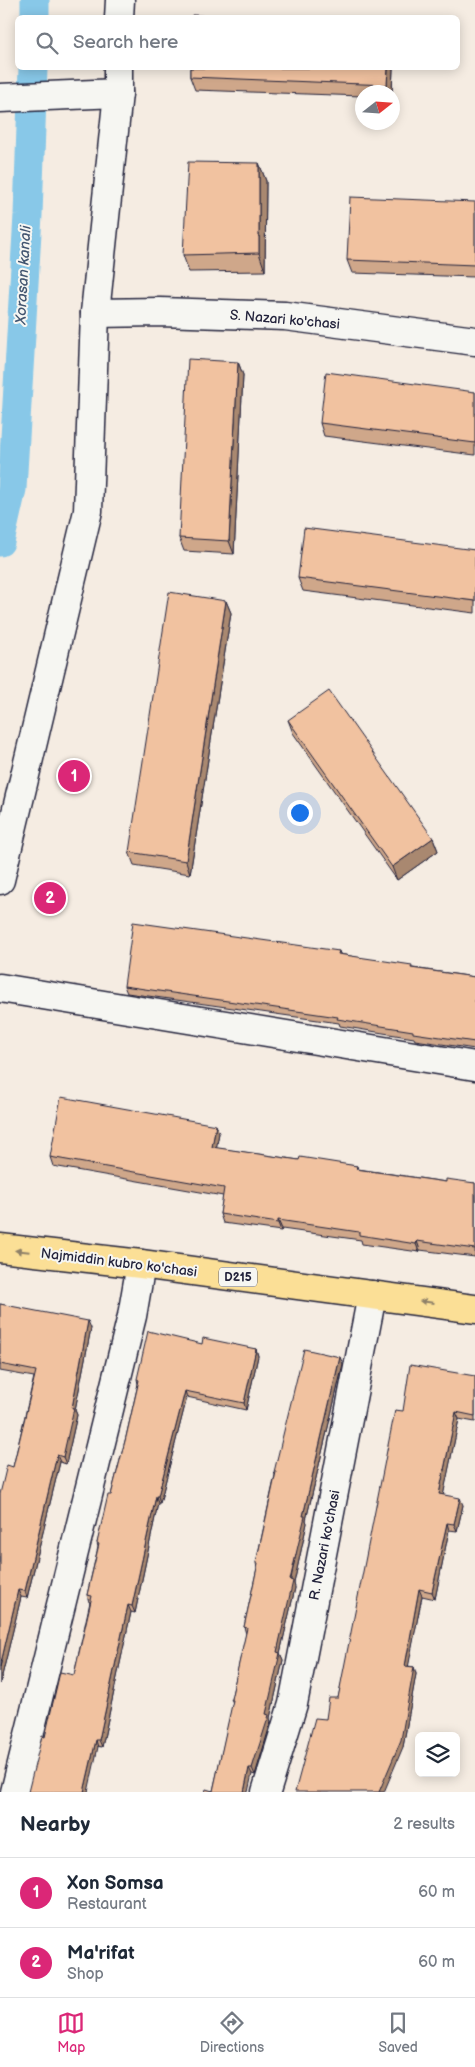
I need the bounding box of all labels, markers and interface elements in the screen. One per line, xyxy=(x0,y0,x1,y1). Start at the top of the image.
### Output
search box xyxy=(15,15,460,70)
icon: search xyxy=(33,29,61,57)
text: Search here xyxy=(73,31,178,54)
north arrow xyxy=(355,85,400,130)
water label: Xorasan kanali xyxy=(11,225,36,326)
street label: S. Nazari ko'chasi xyxy=(229,306,341,333)
pin: 1 xyxy=(58,757,90,795)
your location xyxy=(287,800,313,826)
pin: 2 xyxy=(34,879,66,917)
street label: Najmiddin kubro ko'chasi xyxy=(40,1244,198,1281)
one-way arrow xyxy=(14,1247,30,1255)
road number: D215 xyxy=(219,1268,257,1286)
one-way arrow xyxy=(418,1298,434,1306)
street label: R. Nazari ko'chasi xyxy=(305,1488,344,1602)
map controls xyxy=(415,1732,460,1777)
button: layers xyxy=(415,1732,460,1777)
text: Nearby xyxy=(20,1812,90,1837)
text: 2 results xyxy=(393,1815,455,1834)
text: Xon Somsa xyxy=(67,1872,164,1895)
text: 1 xyxy=(33,1883,39,1902)
text: 60 m xyxy=(418,1883,455,1902)
text: Restaurant xyxy=(67,1895,147,1914)
text: Ma'rifat xyxy=(67,1942,135,1965)
text: 2 xyxy=(31,1953,41,1972)
text: 60 m xyxy=(418,1953,455,1972)
text: Shop xyxy=(67,1965,104,1984)
tab: Map xyxy=(57,2009,85,2056)
tab: Directions xyxy=(200,2009,264,2056)
tab: Saved xyxy=(378,2009,418,2056)

